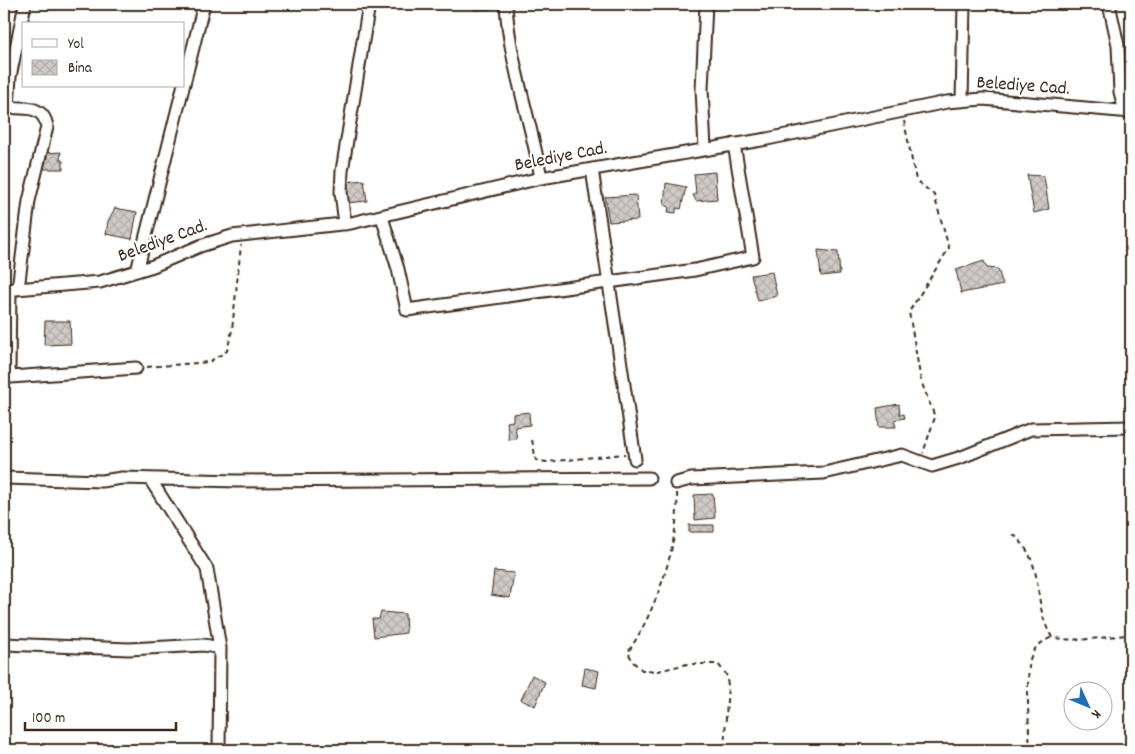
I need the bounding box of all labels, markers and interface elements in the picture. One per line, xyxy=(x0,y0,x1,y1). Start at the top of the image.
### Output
legend xyxy=(22,22,185,88)
text: Yol xyxy=(68,34,84,56)
text: Bina xyxy=(68,58,93,80)
street label: Belediye Cad. xyxy=(975,70,1071,104)
street label: Belediye Cad. xyxy=(513,136,609,180)
street label: Belediye Cad. xyxy=(114,213,212,271)
north arrow xyxy=(1062,682,1112,732)
scale bar xyxy=(25,699,176,731)
text: K xyxy=(1086,704,1105,723)
text: 100 m xyxy=(32,708,65,730)

